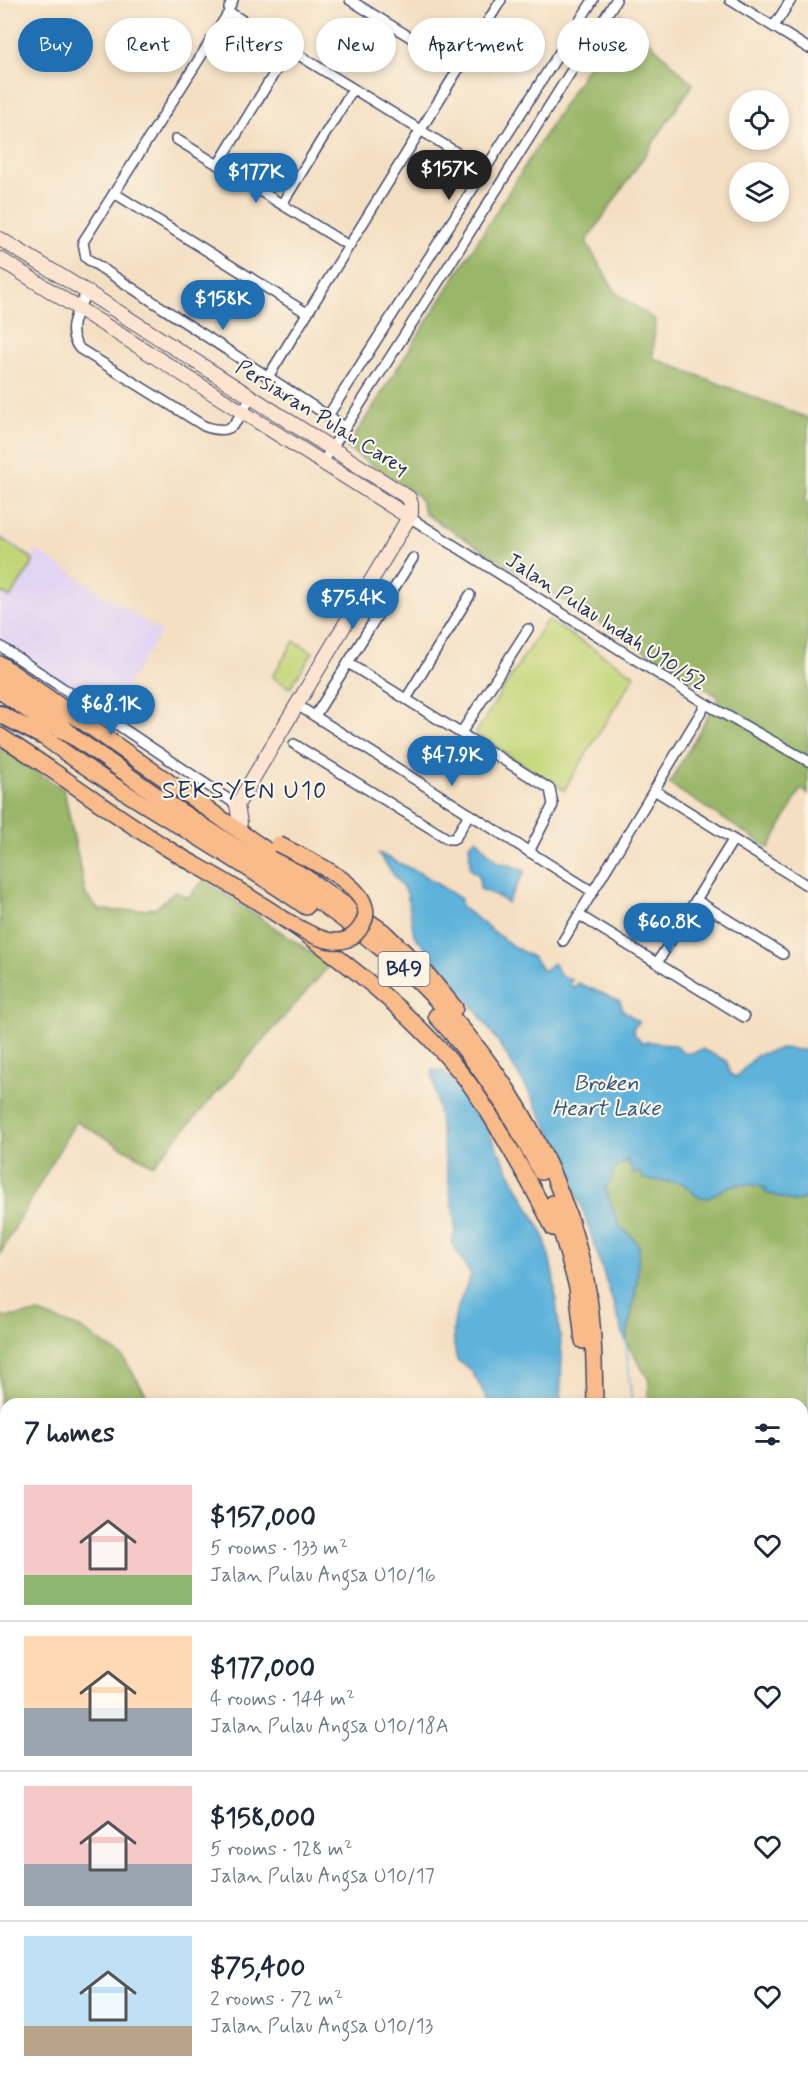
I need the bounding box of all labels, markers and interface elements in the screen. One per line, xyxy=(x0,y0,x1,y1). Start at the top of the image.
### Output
chip: Buy xyxy=(18,18,93,72)
chip: Rent xyxy=(105,18,192,72)
chip: Filters xyxy=(204,18,304,72)
chip: New xyxy=(316,18,396,72)
chip: Apartment xyxy=(408,18,545,72)
chip: House xyxy=(557,18,649,72)
map controls xyxy=(729,90,789,222)
button: locate xyxy=(729,90,789,150)
pin: $157K xyxy=(407,150,491,201)
pin: $177K xyxy=(214,153,298,204)
text: $157K xyxy=(421,156,477,183)
text: $177K xyxy=(228,159,284,186)
button: layers xyxy=(729,162,789,222)
pin: $158K xyxy=(181,280,265,331)
text: $158K xyxy=(195,286,251,313)
street label: Persiaran Pulau Carey xyxy=(230,353,414,483)
street label: Jalan Pulau Indah U10/52 xyxy=(500,546,712,698)
pin: $75.4K xyxy=(304,579,402,630)
text: $75.4K xyxy=(321,585,385,612)
pin: $68.1K xyxy=(62,685,160,736)
text: $68.1K xyxy=(81,691,141,718)
pin: $47.9K xyxy=(403,736,501,787)
text: $47.9K xyxy=(421,742,483,769)
district label: SEKSYEN U10 xyxy=(162,776,328,807)
pin: $60.8K xyxy=(620,903,718,954)
text: $60.8K xyxy=(638,909,701,936)
road number: B49 xyxy=(378,952,430,986)
water label: Broken Heart Lake xyxy=(552,1070,661,1123)
text: 7 homes xyxy=(24,1417,115,1451)
icon: filters xyxy=(751,1418,784,1451)
text: $157,000 xyxy=(210,1501,316,1535)
icon: home xyxy=(72,1509,144,1581)
icon: heart xyxy=(751,1529,784,1562)
text: 5 rooms · 133 m² xyxy=(210,1535,348,1562)
text: Jalan Pulau Angsa U10/16 xyxy=(210,1562,436,1589)
text: $177,000 xyxy=(210,1652,315,1686)
icon: home xyxy=(72,1660,144,1732)
icon: heart xyxy=(751,1680,784,1713)
text: 4 rooms · 144 m² xyxy=(210,1686,355,1713)
text: Jalan Pulau Angsa U10/18A xyxy=(210,1713,449,1740)
text: $158,000 xyxy=(210,1802,315,1836)
icon: home xyxy=(72,1810,144,1882)
icon: heart xyxy=(751,1830,784,1863)
text: 5 rooms · 128 m² xyxy=(210,1836,353,1863)
text: Jalan Pulau Angsa U10/17 xyxy=(210,1863,435,1890)
text: $75,400 xyxy=(210,1952,305,1986)
icon: home xyxy=(72,1960,144,2032)
icon: heart xyxy=(751,1980,784,2013)
text: 2 rooms · 72 m² xyxy=(210,1986,343,2013)
text: Jalan Pulau Angsa U10/13 xyxy=(210,2013,433,2040)

